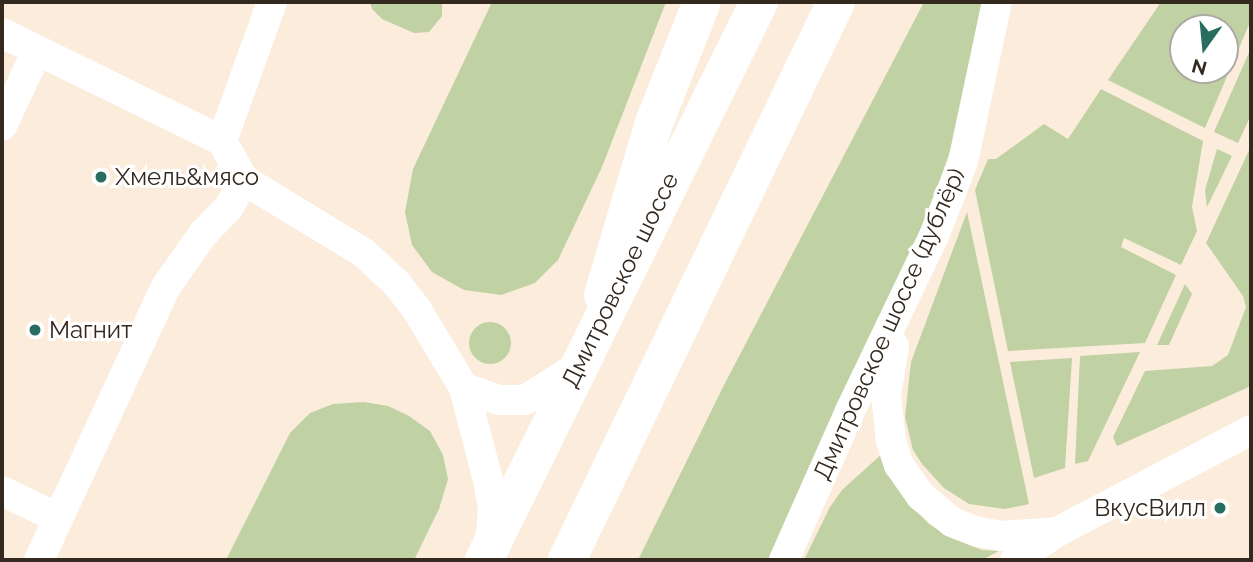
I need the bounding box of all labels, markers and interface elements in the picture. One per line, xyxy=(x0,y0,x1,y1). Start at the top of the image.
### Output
north arrow xyxy=(1169,14,1239,84)
text: N xyxy=(1189,55,1209,80)
place label: Хмель&мясо xyxy=(115,163,259,191)
street label: Дмитровское шоссе (дублёр) xyxy=(807,164,971,484)
street label: Дмитровское шоссе xyxy=(555,168,685,392)
marker: Хмель&мясо xyxy=(93,169,109,185)
place label: Магнит xyxy=(49,316,132,344)
marker: Магнит xyxy=(27,322,43,338)
place label: ВкусВилл xyxy=(1094,494,1206,522)
marker: ВкусВилл xyxy=(1212,500,1228,516)

